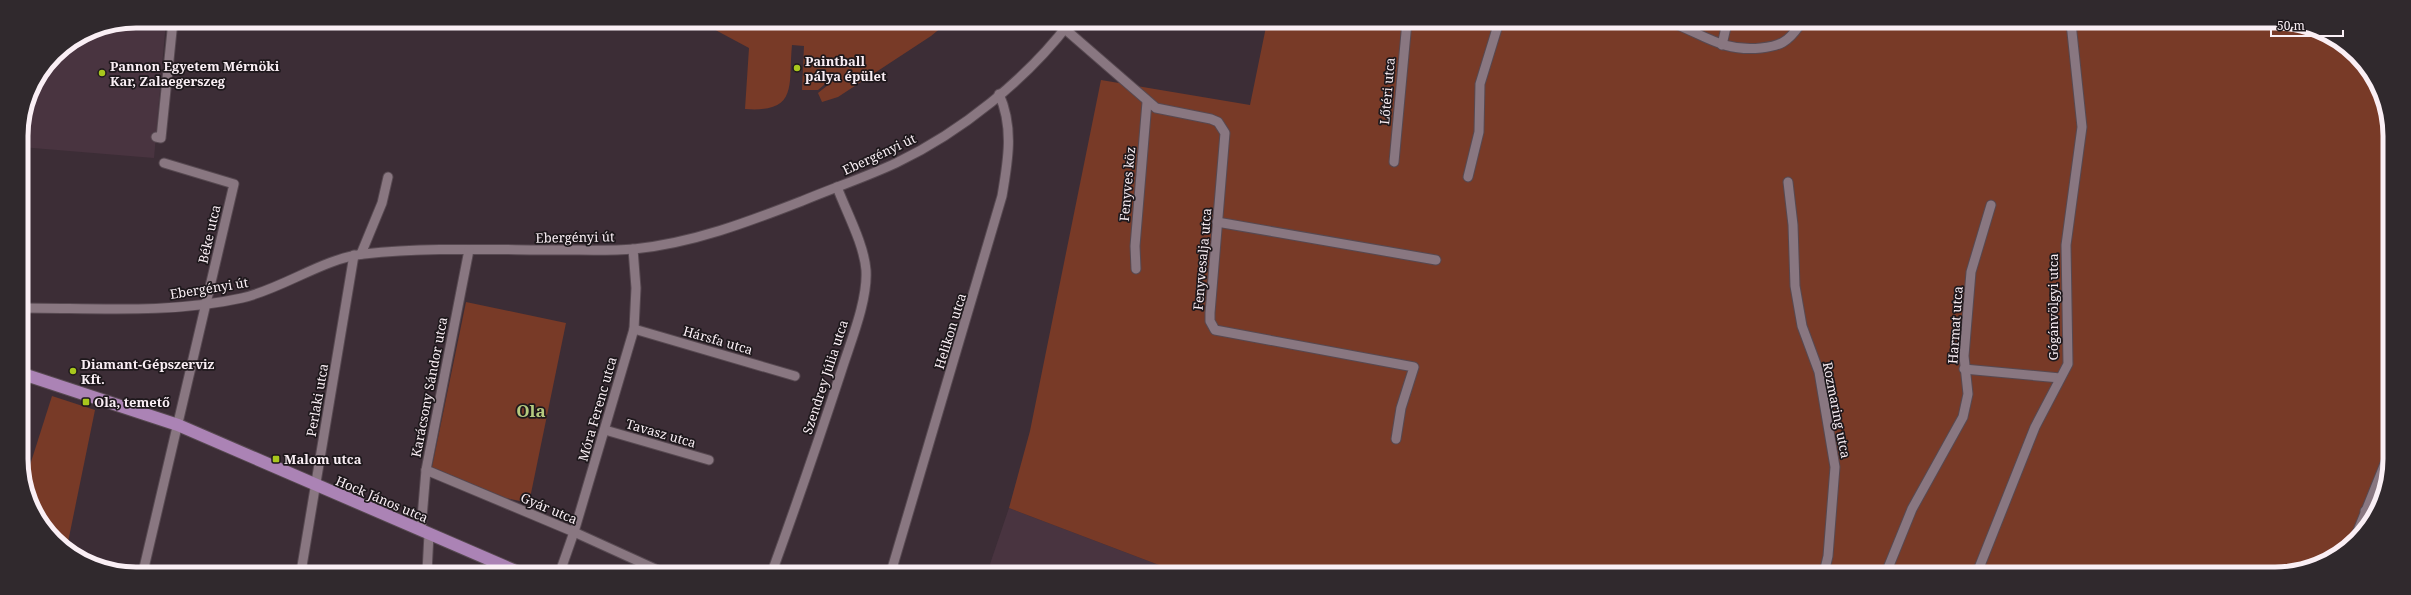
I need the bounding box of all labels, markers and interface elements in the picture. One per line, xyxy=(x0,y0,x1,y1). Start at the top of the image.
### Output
scale bar xyxy=(2271,12,2343,38)
text: 50 m xyxy=(2277,17,2305,34)
place label: Paintball pálya épület xyxy=(805,52,886,85)
place label: Pannon Egyetem Mérnöki Kar, Zalaegerszeg xyxy=(110,57,280,90)
street label: Lőtéri utca xyxy=(1375,57,1399,125)
marker: Paintball pálya épület xyxy=(792,63,802,73)
marker: Pannon Egyetem Mérnöki Kar, Zalaegerszeg xyxy=(97,68,107,78)
street label: Ebergényi út xyxy=(839,129,919,179)
street label: Fenyves köz xyxy=(1115,146,1139,222)
street label: Béke utca xyxy=(194,203,224,265)
street label: Fenyvesalja utca xyxy=(1189,207,1215,311)
street label: Ebergényi út xyxy=(535,227,615,247)
street label: Gógánvölgyi utca xyxy=(2044,254,2062,360)
street label: Ebergényi út xyxy=(169,273,250,303)
street label: Harmat utca xyxy=(1943,286,1967,364)
street label: Helikon utca xyxy=(930,291,970,371)
street label: Karácsony Sándor utca xyxy=(407,315,451,459)
street label: Szendrey Júlia utca xyxy=(798,318,852,436)
street label: Hársfa utca xyxy=(681,321,755,359)
place label: Diamant-Gépszerviz Kft. xyxy=(81,355,215,388)
street label: Móra Ferenc utca xyxy=(573,355,621,463)
street label: Rozmaring utca xyxy=(1819,360,1855,460)
street label: Perlaki utca xyxy=(302,362,332,438)
marker: Diamant-Gépszerviz Kft. xyxy=(68,366,78,376)
place label: Ola, temető xyxy=(94,393,170,411)
marker: Ola, temető xyxy=(81,397,91,407)
district label: Ola xyxy=(516,399,546,422)
street label: Tavasz utca xyxy=(624,414,698,452)
place label: Malom utca xyxy=(284,450,362,468)
marker: Malom utca xyxy=(271,454,281,464)
street label: Hock János utca xyxy=(333,471,431,527)
street label: Gyár utca xyxy=(518,488,580,528)

